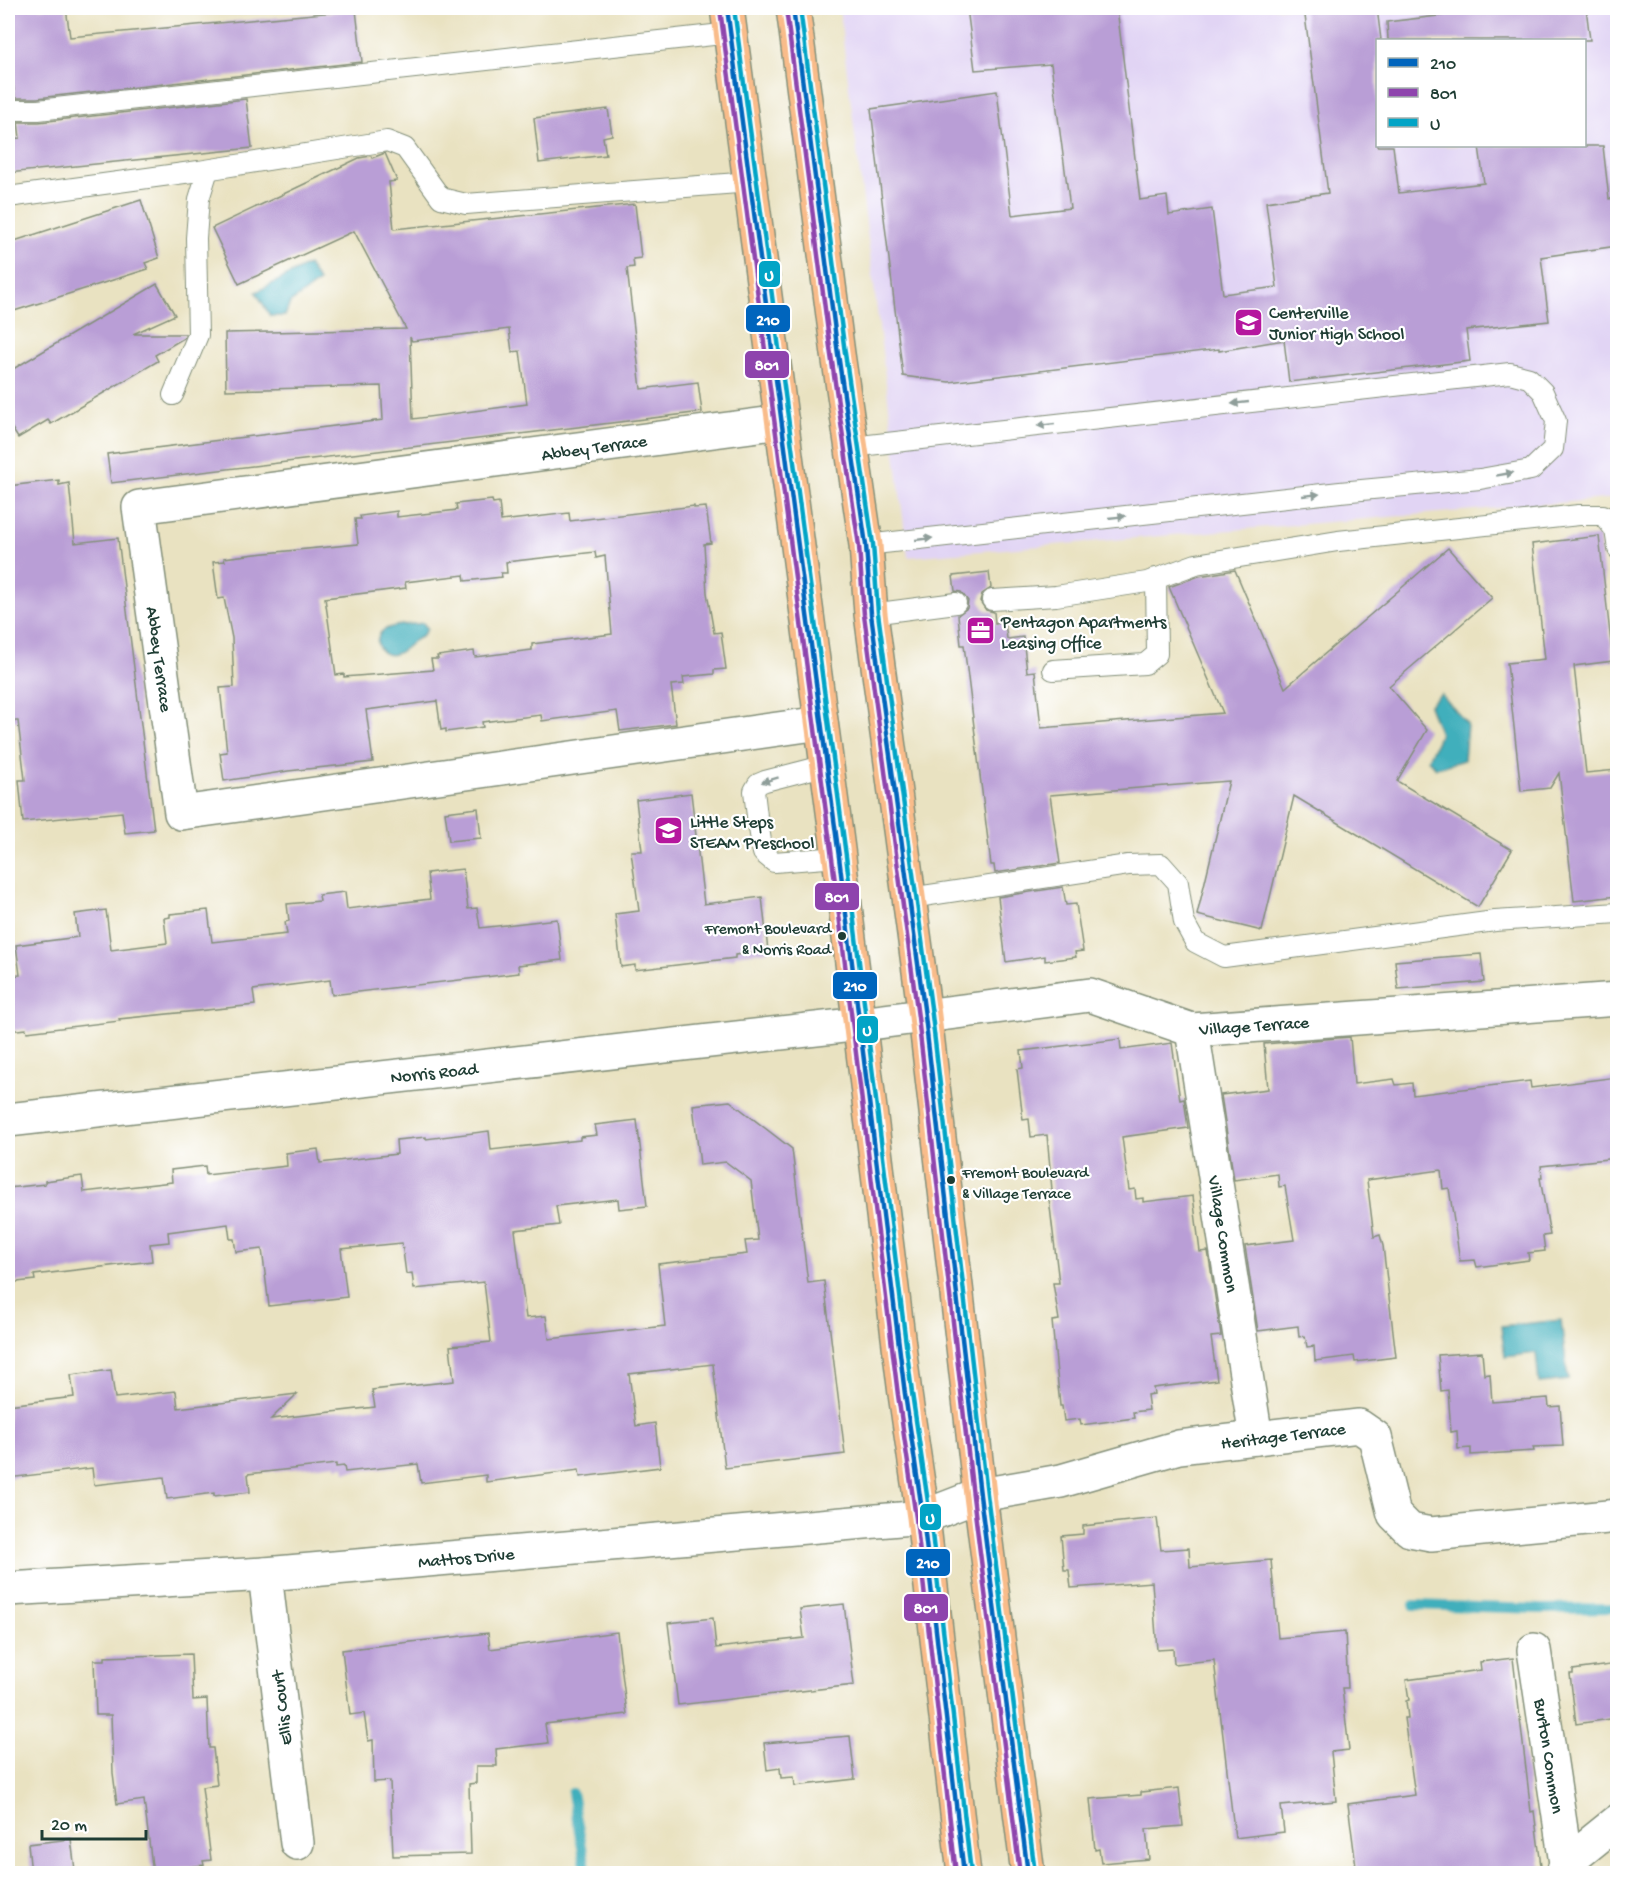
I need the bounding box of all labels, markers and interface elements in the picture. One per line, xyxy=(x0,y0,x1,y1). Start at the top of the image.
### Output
legend xyxy=(1376,39,1586,147)
text: 210 xyxy=(1430,55,1456,76)
text: 801 xyxy=(1430,85,1457,106)
text: U xyxy=(1430,115,1440,136)
line badge: U xyxy=(758,260,781,288)
text: U xyxy=(764,268,774,287)
line badge: 210 xyxy=(745,304,791,333)
place label: Centerville Junior High School xyxy=(1269,304,1405,346)
school or university icon: Centerville Junior High School xyxy=(1232,306,1264,338)
text: 210 xyxy=(756,313,780,332)
line badge: 801 xyxy=(744,350,790,379)
text: 801 xyxy=(755,358,779,377)
one-way arrow xyxy=(1230,398,1249,408)
one-way arrow xyxy=(1036,420,1055,430)
street label: Abbey Terrace xyxy=(540,432,649,467)
one-way arrow xyxy=(1496,469,1515,478)
one-way arrow xyxy=(1302,490,1321,500)
one-way arrow xyxy=(1108,512,1127,522)
one-way arrow xyxy=(914,534,933,544)
street label: Abbey Terrace xyxy=(140,605,175,714)
place label: Pentagon Apartments Leasing Office xyxy=(1000,613,1168,655)
office icon: Pentagon Apartments Leasing Office xyxy=(964,615,996,647)
one-way arrow xyxy=(761,776,779,785)
place label: Little Steps STEAM Preschool xyxy=(690,813,815,855)
school or university icon: Little Steps STEAM Preschool xyxy=(653,815,685,847)
line badge: 801 xyxy=(814,882,860,911)
text: 801 xyxy=(825,890,849,909)
place label: Fremont Boulevard & Norris Road xyxy=(704,921,833,961)
marker: Fremont Boulevard & Norris Road xyxy=(836,930,848,942)
line badge: 210 xyxy=(832,971,878,1000)
text: 210 xyxy=(843,979,867,998)
street label: Village Terrace xyxy=(1198,1013,1310,1042)
line badge: U xyxy=(856,1015,879,1044)
text: U xyxy=(862,1023,872,1042)
street label: Norris Road xyxy=(389,1059,481,1090)
place label: Fremont Boulevard & Village Terrace xyxy=(961,1165,1090,1205)
street label: Village Common xyxy=(1202,1173,1241,1295)
marker: Fremont Boulevard & Village Terrace xyxy=(945,1174,957,1186)
street label: Heritage Terrace xyxy=(1220,1419,1347,1456)
line badge: U xyxy=(919,1503,942,1531)
text: U xyxy=(925,1511,935,1530)
street label: Mattos Drive xyxy=(417,1545,516,1574)
line badge: 210 xyxy=(905,1548,951,1577)
text: 210 xyxy=(916,1556,940,1575)
line badge: 801 xyxy=(903,1593,949,1622)
text: 801 xyxy=(914,1601,938,1620)
street label: Ellis Court xyxy=(268,1667,298,1746)
street label: Burton Common xyxy=(1528,1696,1567,1816)
scale bar xyxy=(42,1803,146,1841)
text: 20 m xyxy=(51,1816,87,1837)

